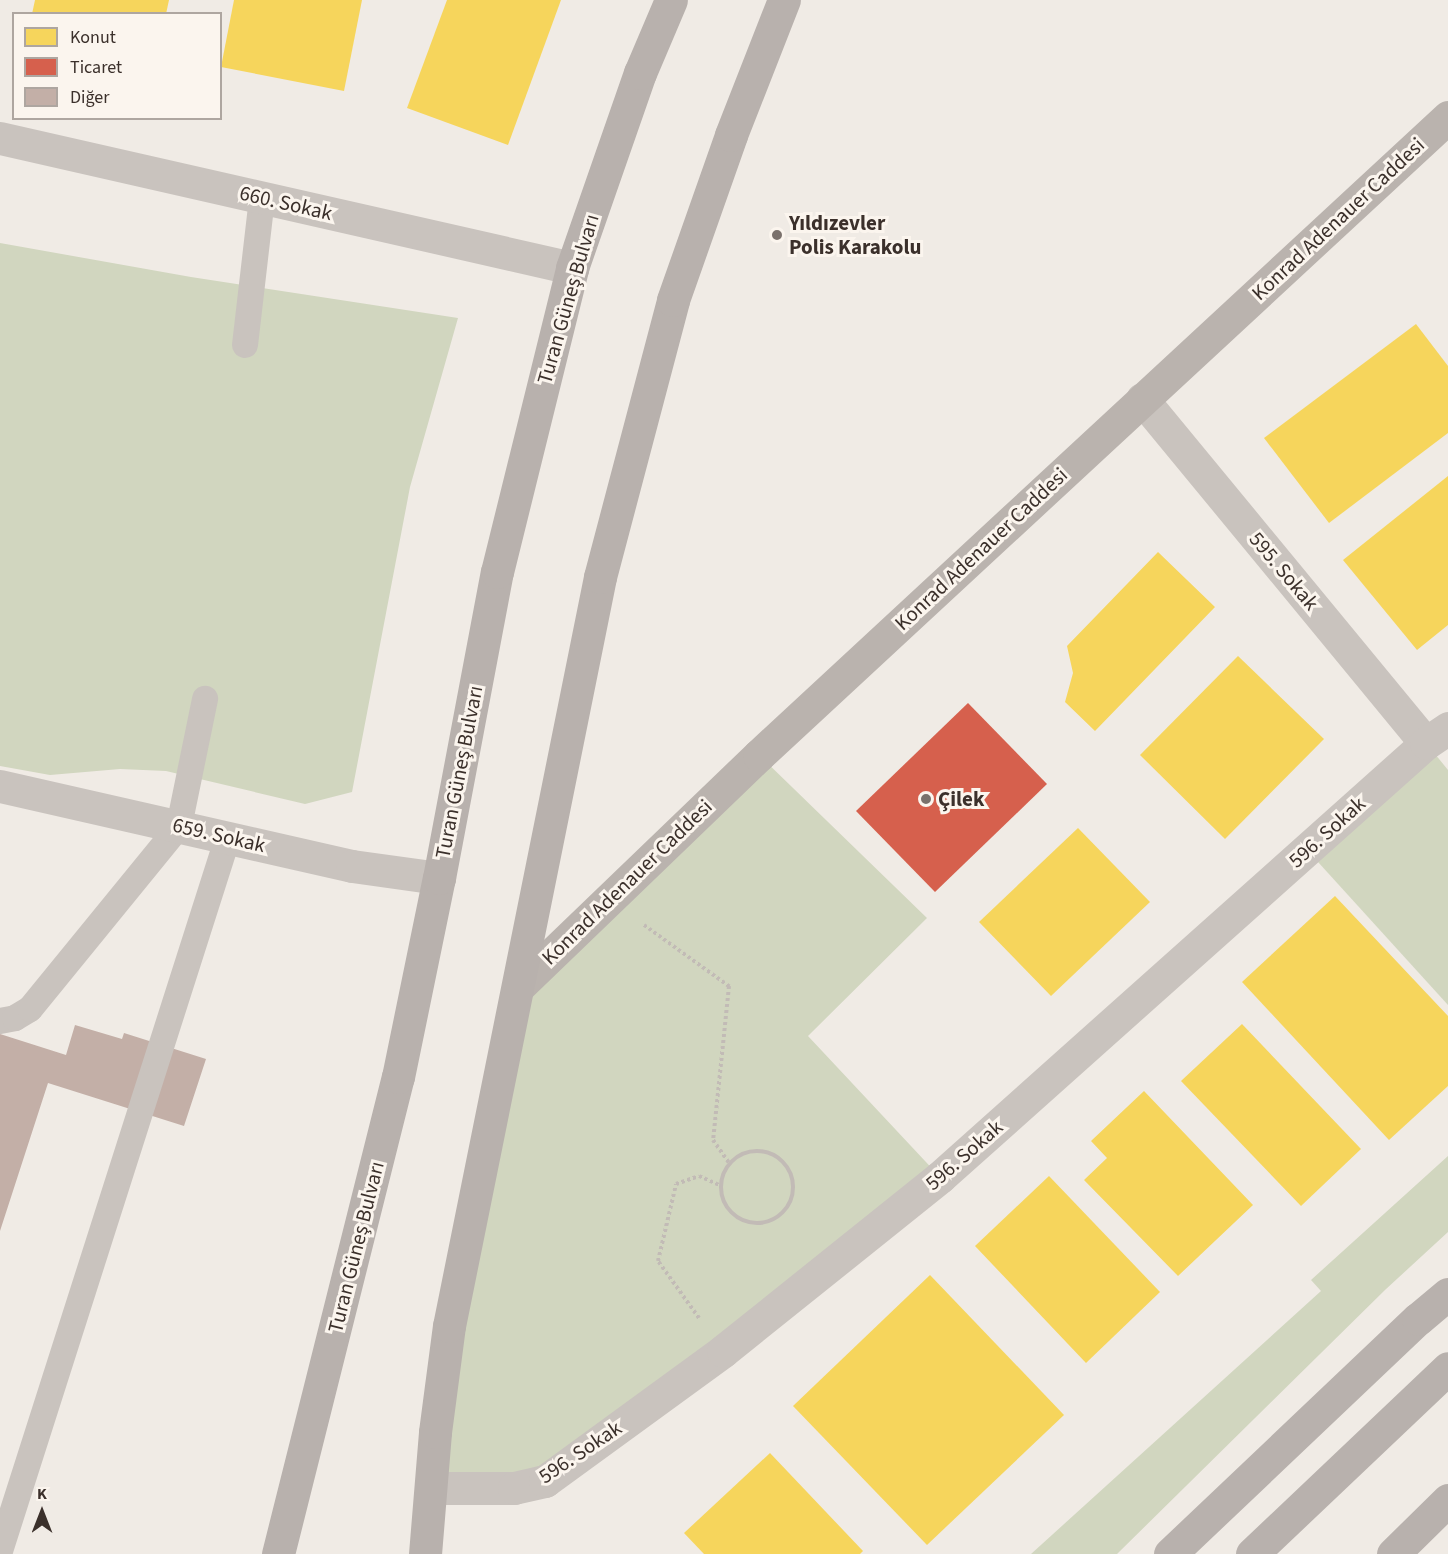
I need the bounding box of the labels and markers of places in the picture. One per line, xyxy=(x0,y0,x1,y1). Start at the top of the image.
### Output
place label: Yıldızevler Polis Karakolu xyxy=(789,210,921,260)
marker: Yıldızevler Polis Karakolu xyxy=(770,228,784,242)
place label: Çilek xyxy=(938,786,984,812)
marker: Çilek xyxy=(919,792,933,806)

